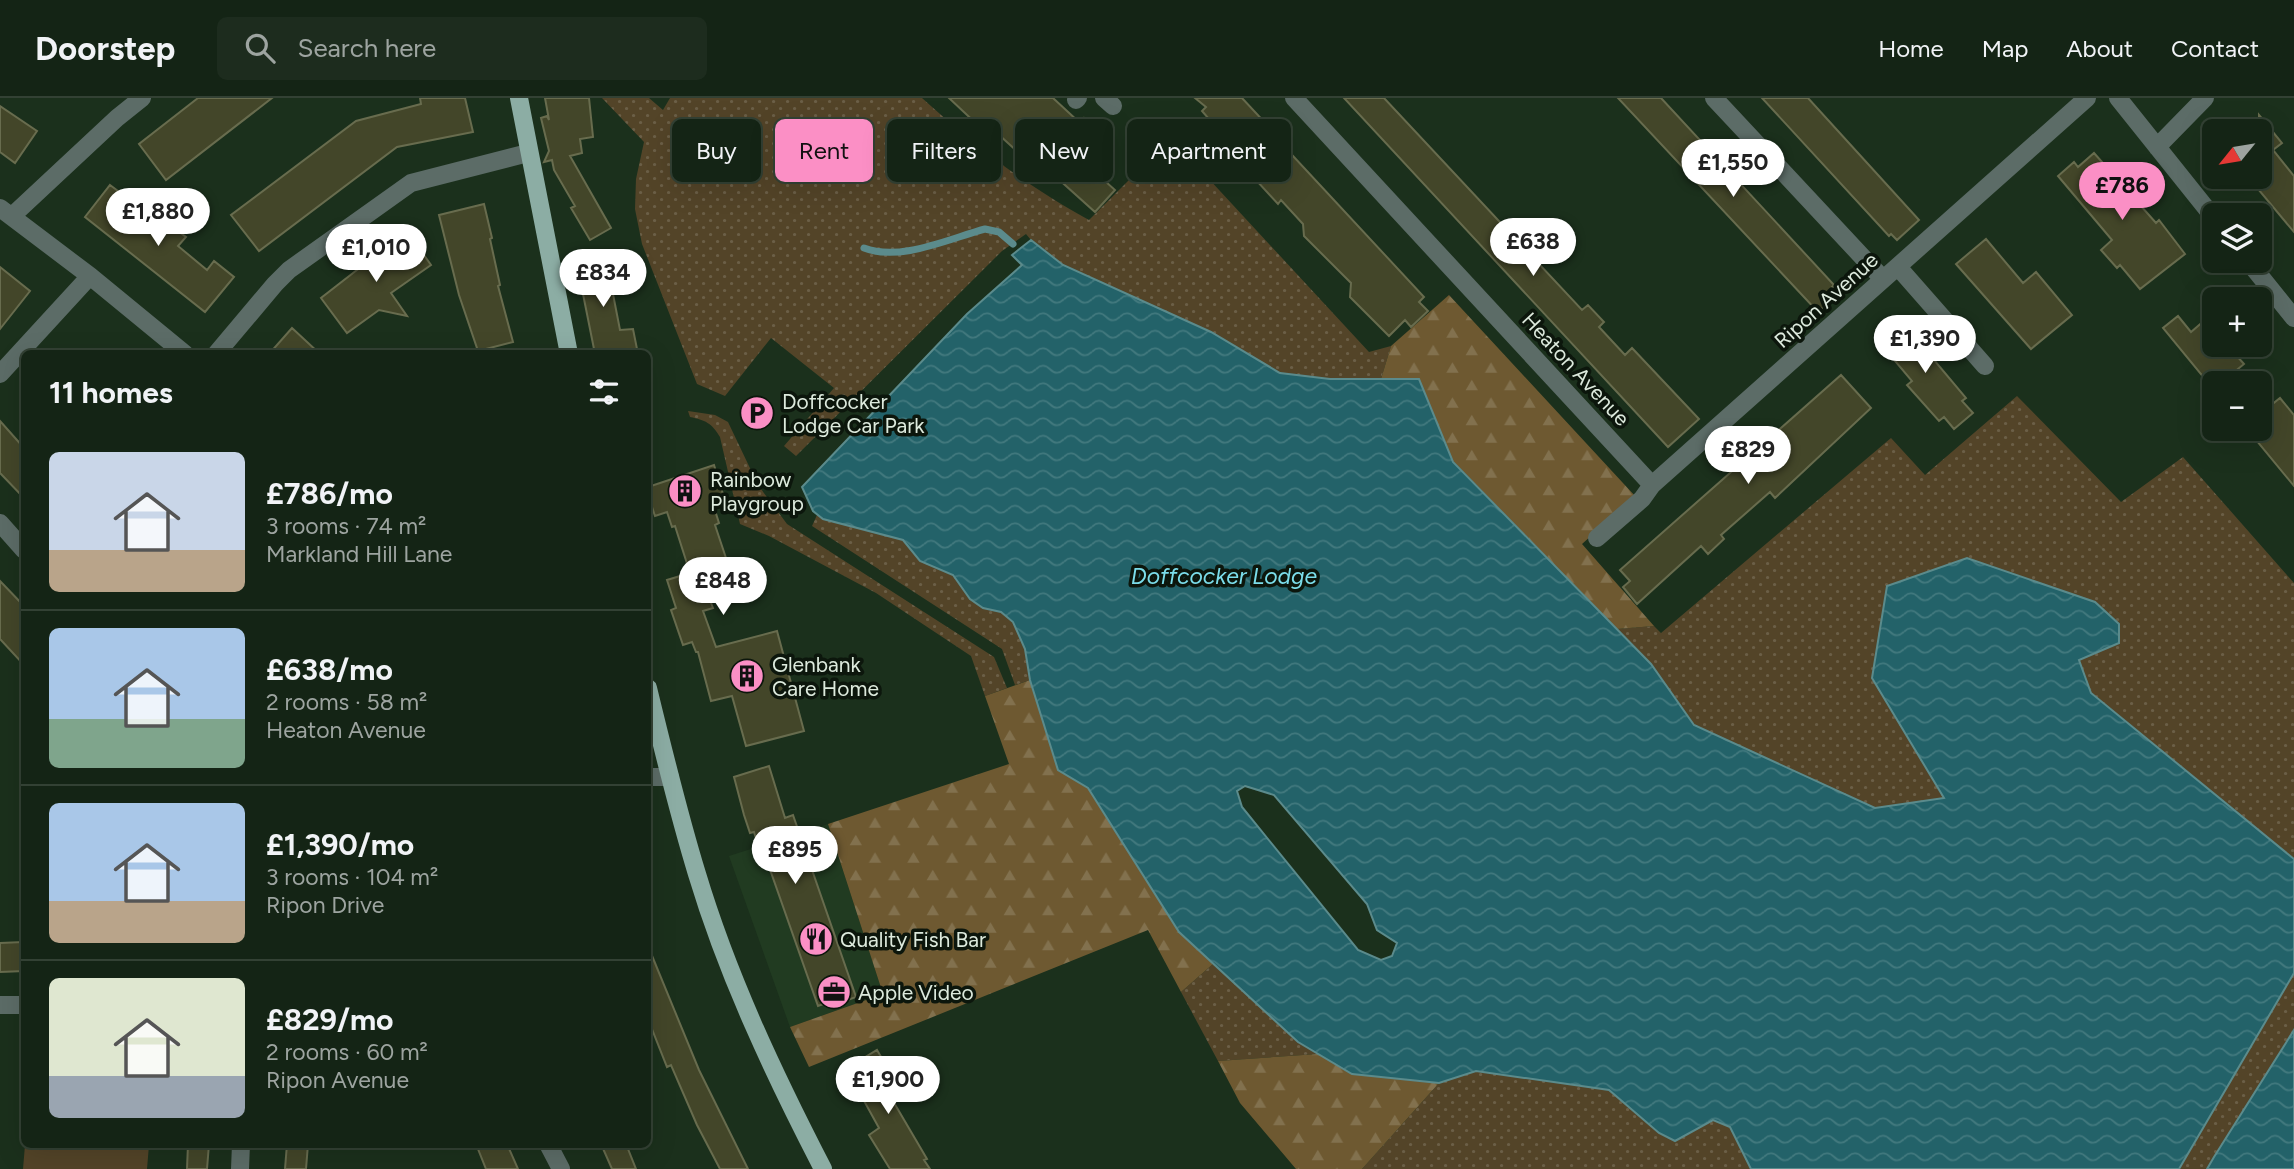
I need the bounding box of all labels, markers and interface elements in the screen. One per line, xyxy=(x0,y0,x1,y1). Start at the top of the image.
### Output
search box xyxy=(217,17,707,80)
text: Doorstep xyxy=(35,29,175,68)
icon: search xyxy=(241,29,279,67)
text: Search here xyxy=(297,32,436,64)
text: Home xyxy=(1878,34,1944,63)
text: Map xyxy=(1982,34,2028,63)
text: About xyxy=(2066,34,2133,63)
text: Contact xyxy=(2171,34,2259,63)
chip: Buy xyxy=(672,119,761,182)
chip: Rent xyxy=(775,119,873,182)
chip: Filters xyxy=(887,119,1001,182)
chip: New xyxy=(1015,119,1113,182)
chip: Apartment xyxy=(1127,119,1291,182)
north arrow xyxy=(2202,119,2272,189)
map controls xyxy=(2202,119,2272,441)
pin: £1,550 xyxy=(1676,140,1790,199)
text: £1,550 xyxy=(1698,148,1768,176)
pin: £786 xyxy=(2081,162,2163,222)
text: £786 xyxy=(2095,171,2149,199)
pin: £1,880 xyxy=(101,188,215,248)
text: £1,880 xyxy=(122,197,194,225)
button: layers xyxy=(2202,203,2272,273)
pin: £638 xyxy=(1492,218,1574,278)
pin: £1,010 xyxy=(319,225,433,284)
text: £638 xyxy=(1506,227,1560,255)
text: £1,010 xyxy=(342,233,410,261)
street label: Ripon Avenue xyxy=(1769,247,1883,353)
pin: £834 xyxy=(562,250,644,309)
text: £834 xyxy=(575,258,631,286)
button: + xyxy=(2202,287,2272,357)
street label: Heaton Avenue xyxy=(1517,307,1635,431)
pin: £1,390 xyxy=(1868,316,1982,375)
text: £1,390 xyxy=(1890,324,1960,352)
button: − xyxy=(2202,371,2272,441)
icon: filters xyxy=(585,373,623,411)
text: 11 homes xyxy=(49,374,173,411)
place label: Doffcocker Lodge Car Park xyxy=(782,389,925,438)
parking icon: Doffcocker Lodge Car Park xyxy=(738,394,776,432)
pin: £829 xyxy=(1707,426,1789,486)
text: £829 xyxy=(1721,435,1775,463)
place label: Rainbow Playgroup xyxy=(710,467,804,516)
building icon: Rainbow Playgroup xyxy=(666,472,704,510)
text: £786/mo xyxy=(266,475,393,512)
icon: home xyxy=(105,480,189,564)
text: 3 rooms · 74 m² xyxy=(266,512,426,540)
text: Markland Hill Lane xyxy=(266,540,452,568)
pin: £848 xyxy=(682,558,764,617)
water label: Doffcocker Lodge xyxy=(1131,562,1318,590)
text: £848 xyxy=(695,566,751,594)
text: £638/mo xyxy=(266,651,393,688)
place label: Glenbank Care Home xyxy=(772,652,879,701)
icon: home xyxy=(105,656,189,740)
building icon: Glenbank Care Home xyxy=(728,657,766,695)
text: 2 rooms · 58 m² xyxy=(266,688,427,716)
text: Heaton Avenue xyxy=(266,716,426,744)
text: £1,390/mo xyxy=(266,826,414,863)
pin: £895 xyxy=(754,826,836,886)
icon: home xyxy=(105,831,189,915)
text: £895 xyxy=(768,835,822,863)
text: 3 rooms · 104 m² xyxy=(266,863,438,891)
text: Ripon Drive xyxy=(266,891,384,919)
restaurant icon: Quality Fish Bar xyxy=(797,920,835,958)
place label: Quality Fish Bar xyxy=(840,927,986,952)
office icon: Apple Video xyxy=(815,973,853,1011)
place label: Apple Video xyxy=(858,980,974,1005)
text: £829/mo xyxy=(266,1001,394,1038)
icon: home xyxy=(105,1006,189,1090)
text: 2 rooms · 60 m² xyxy=(266,1038,428,1066)
pin: £1,900 xyxy=(831,1056,945,1116)
text: £1,900 xyxy=(852,1065,924,1093)
text: Ripon Avenue xyxy=(266,1066,409,1094)

